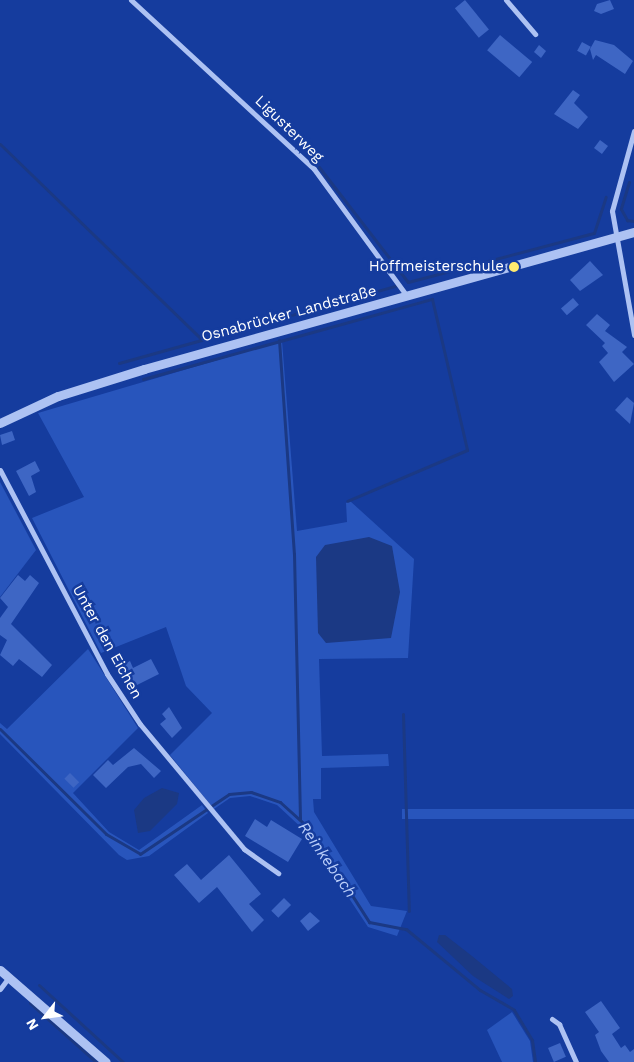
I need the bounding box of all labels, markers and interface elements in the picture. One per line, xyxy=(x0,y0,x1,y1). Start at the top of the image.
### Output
street label: Ligusterweg xyxy=(251,92,327,166)
place label: Hoffmeisterschule xyxy=(369,258,504,276)
marker: Hoffmeisterschule xyxy=(508,261,520,273)
street label: Osnabrücker Landstraße xyxy=(199,282,379,346)
street label: Unter den Eichen xyxy=(68,582,146,702)
water label: Reinkebach xyxy=(294,818,360,902)
north arrow xyxy=(20,992,70,1042)
text: N xyxy=(22,1016,42,1033)

